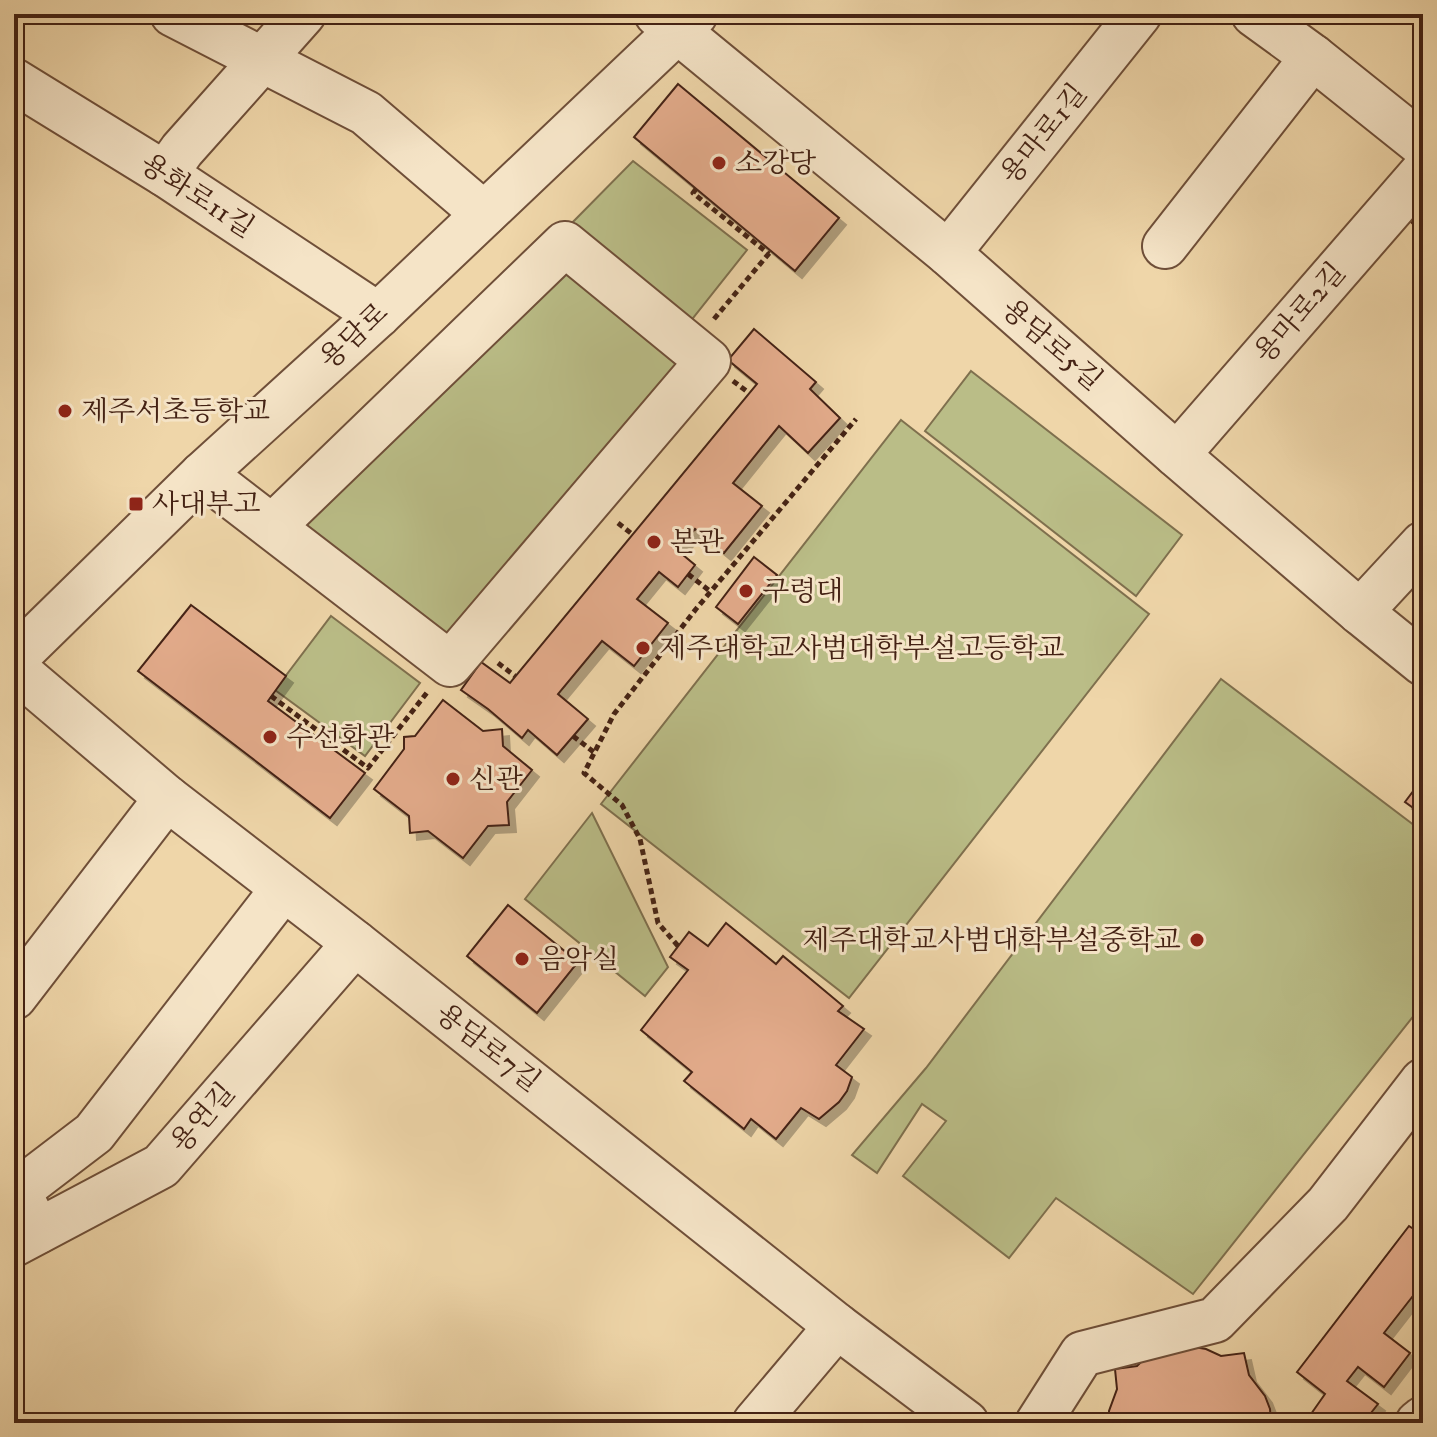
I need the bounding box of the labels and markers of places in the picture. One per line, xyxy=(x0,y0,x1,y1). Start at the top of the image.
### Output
place label: 소강당 xyxy=(735,146,816,181)
marker: 소강당 xyxy=(710,154,728,172)
place label: 제주서초등학교 xyxy=(81,394,270,429)
marker: 제주서초등학교 xyxy=(56,402,74,420)
place label: 사대부고 xyxy=(152,487,260,522)
marker: 사대부고 xyxy=(127,495,145,513)
place label: 본관 xyxy=(670,525,724,560)
marker: 본관 xyxy=(645,533,663,551)
place label: 구령대 xyxy=(762,574,843,609)
marker: 구령대 xyxy=(737,582,755,600)
place label: 제주대학교사범대학부설고등학교 xyxy=(659,631,1065,666)
marker: 제주대학교사범대학부설고등학교 xyxy=(634,639,652,657)
place label: 수선화관 xyxy=(286,720,394,755)
marker: 수선화관 xyxy=(261,728,279,746)
place label: 신관 xyxy=(469,762,523,797)
marker: 신관 xyxy=(444,770,462,788)
place label: 제주대학교사범대학부설중학교 xyxy=(802,923,1181,958)
marker: 제주대학교사범대학부설중학교 xyxy=(1188,931,1206,949)
place label: 음악실 xyxy=(538,942,619,977)
marker: 음악실 xyxy=(513,950,531,968)

